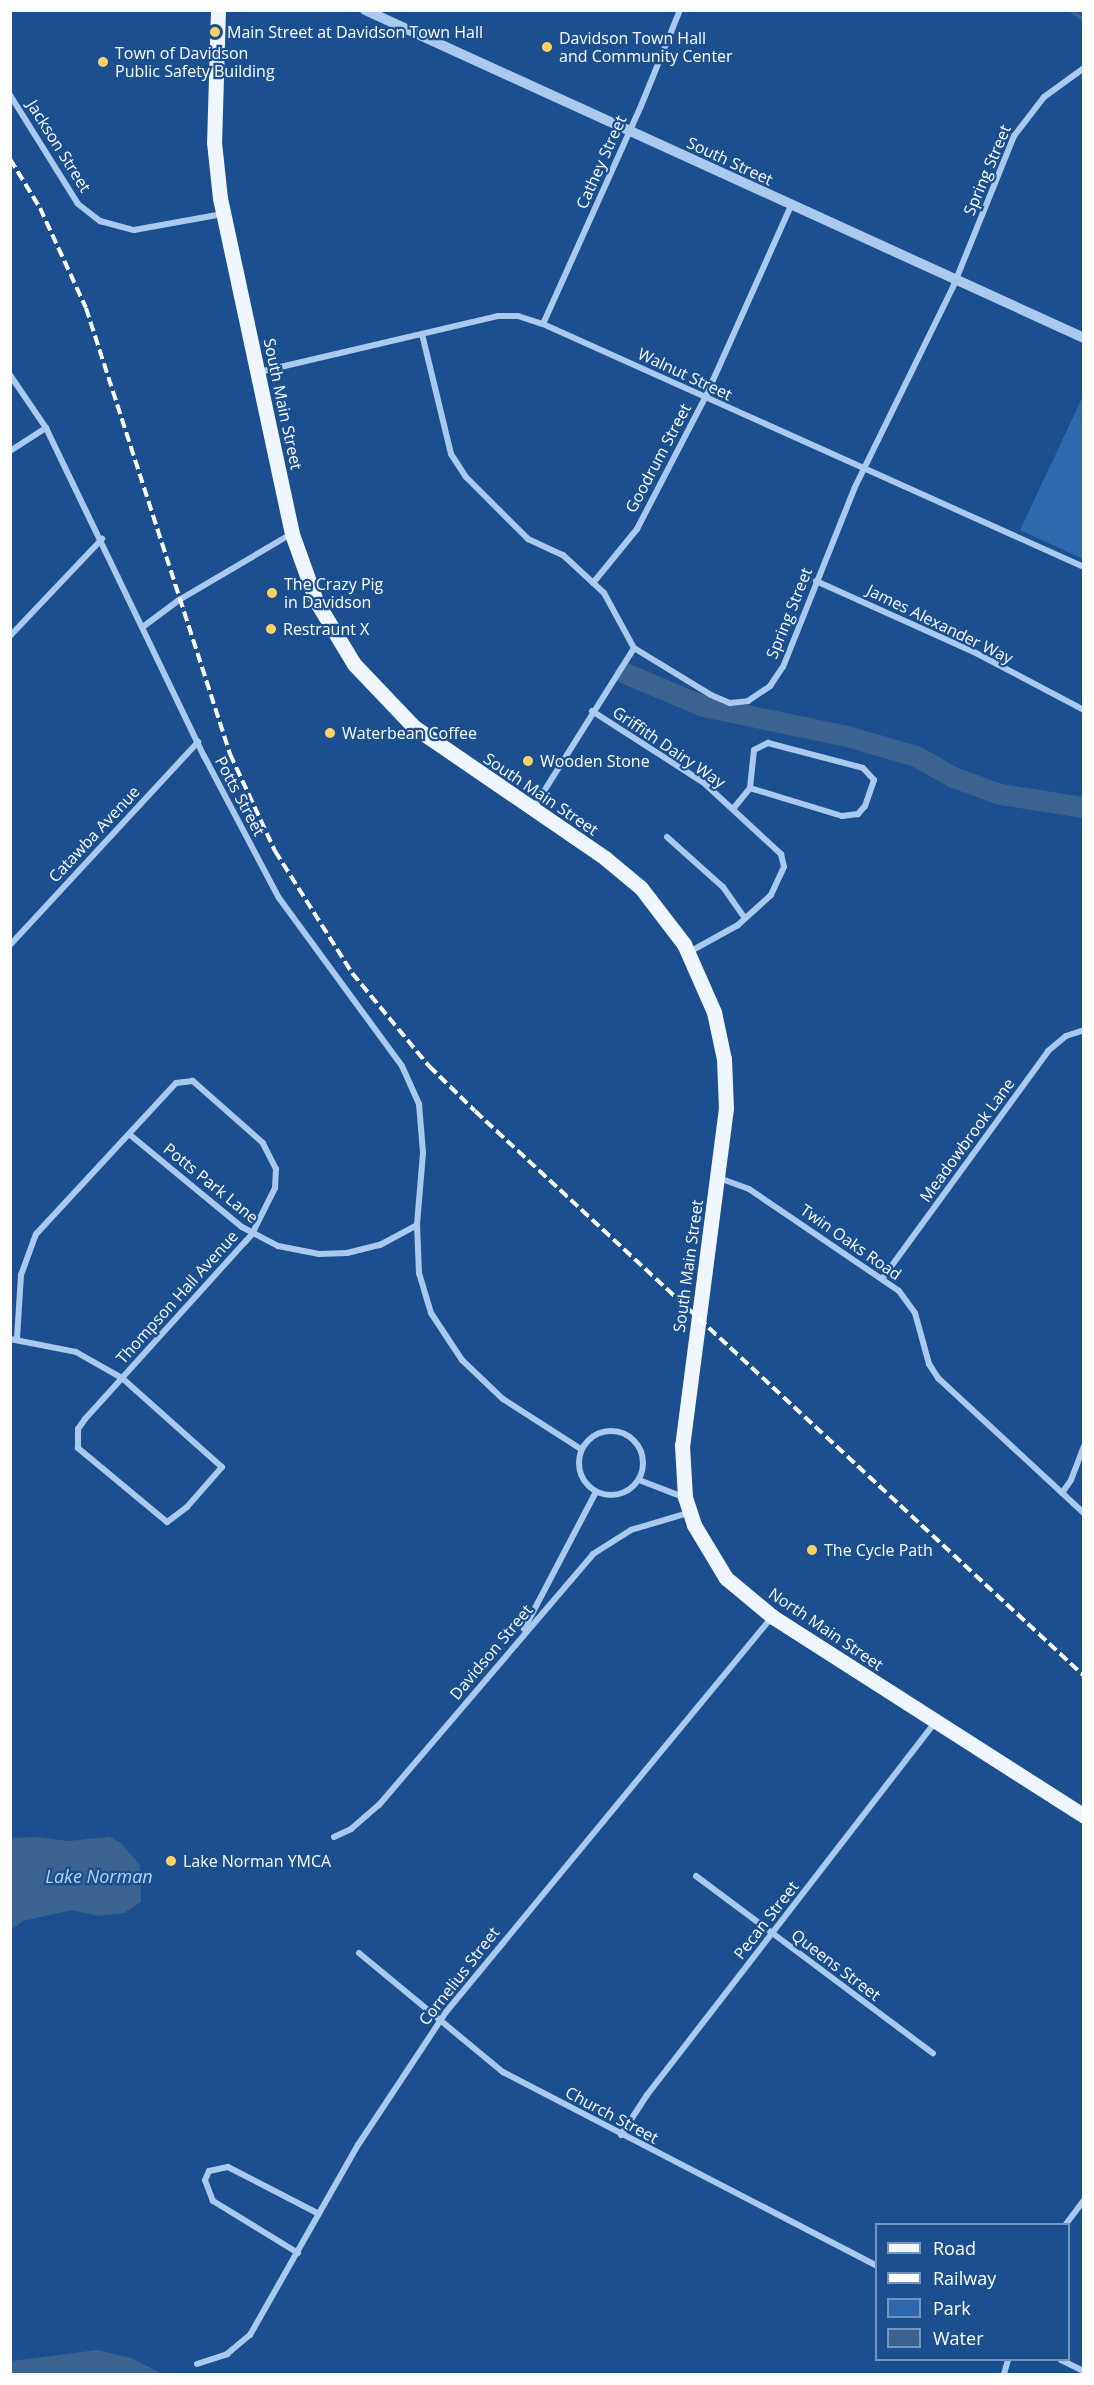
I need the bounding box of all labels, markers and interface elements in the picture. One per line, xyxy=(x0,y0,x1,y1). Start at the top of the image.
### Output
place label: Main Street at Davidson Town Hall xyxy=(227,22,483,42)
marker: Main Street at Davidson Town Hall xyxy=(208,25,222,39)
place label: Davidson Town Hall and Community Center xyxy=(559,28,733,66)
marker: Davidson Town Hall and Community Center xyxy=(540,40,554,54)
place label: Town of Davidson Public Safety Building xyxy=(115,43,275,81)
marker: Town of Davidson Public Safety Building xyxy=(96,55,110,69)
street label: Jackson Street xyxy=(23,96,95,196)
street label: Cathey Street xyxy=(572,112,630,212)
street label: Spring Street xyxy=(959,122,1015,218)
street label: South Street xyxy=(684,133,776,189)
street label: South Main Street xyxy=(260,337,306,471)
street label: Walnut Street xyxy=(635,344,735,404)
street label: Goodrum Street xyxy=(621,400,695,516)
street label: Spring Street xyxy=(762,565,816,661)
place label: The Crazy Pig in Davidson xyxy=(284,574,383,612)
street label: James Alexander Way xyxy=(864,580,1016,668)
marker: The Crazy Pig in Davidson xyxy=(265,586,279,600)
place label: Restraunt X xyxy=(283,619,369,639)
marker: Restraunt X xyxy=(264,622,278,636)
street label: Griffith Dairy Way xyxy=(609,702,729,792)
place label: Waterbean Coffee xyxy=(342,723,477,743)
marker: Waterbean Coffee xyxy=(323,726,337,740)
street label: South Main Street xyxy=(480,749,602,839)
place label: Wooden Stone xyxy=(540,751,650,771)
street label: Potts Street xyxy=(211,753,269,839)
marker: Wooden Stone xyxy=(521,754,535,768)
street label: Catawba Avenue xyxy=(45,782,143,886)
street label: Meadowbrook Lane xyxy=(916,1074,1018,1206)
street label: Potts Park Lane xyxy=(160,1139,262,1227)
street label: South Main Street xyxy=(669,1198,707,1334)
street label: Twin Oaks Road xyxy=(797,1200,905,1284)
street label: Thompson Hall Avenue xyxy=(112,1226,242,1368)
place label: The Cycle Path xyxy=(824,1540,933,1560)
marker: The Cycle Path xyxy=(805,1543,819,1557)
street label: North Main Street xyxy=(765,1584,887,1674)
street label: Davidson Street xyxy=(446,1601,536,1703)
place label: Lake Norman YMCA xyxy=(183,1851,331,1871)
marker: Lake Norman YMCA xyxy=(164,1854,178,1868)
water label: Lake Norman xyxy=(45,1865,153,1887)
street label: Pecan Street xyxy=(730,1877,802,1963)
street label: Cornelius Street xyxy=(415,1923,503,2029)
street label: Queens Street xyxy=(788,1925,884,2005)
street label: Church Street xyxy=(562,2082,662,2148)
legend xyxy=(875,2223,1070,2361)
text: Road xyxy=(933,2236,976,2260)
text: Railway xyxy=(933,2266,996,2290)
text: Park xyxy=(933,2296,971,2320)
text: Water xyxy=(933,2326,984,2350)

